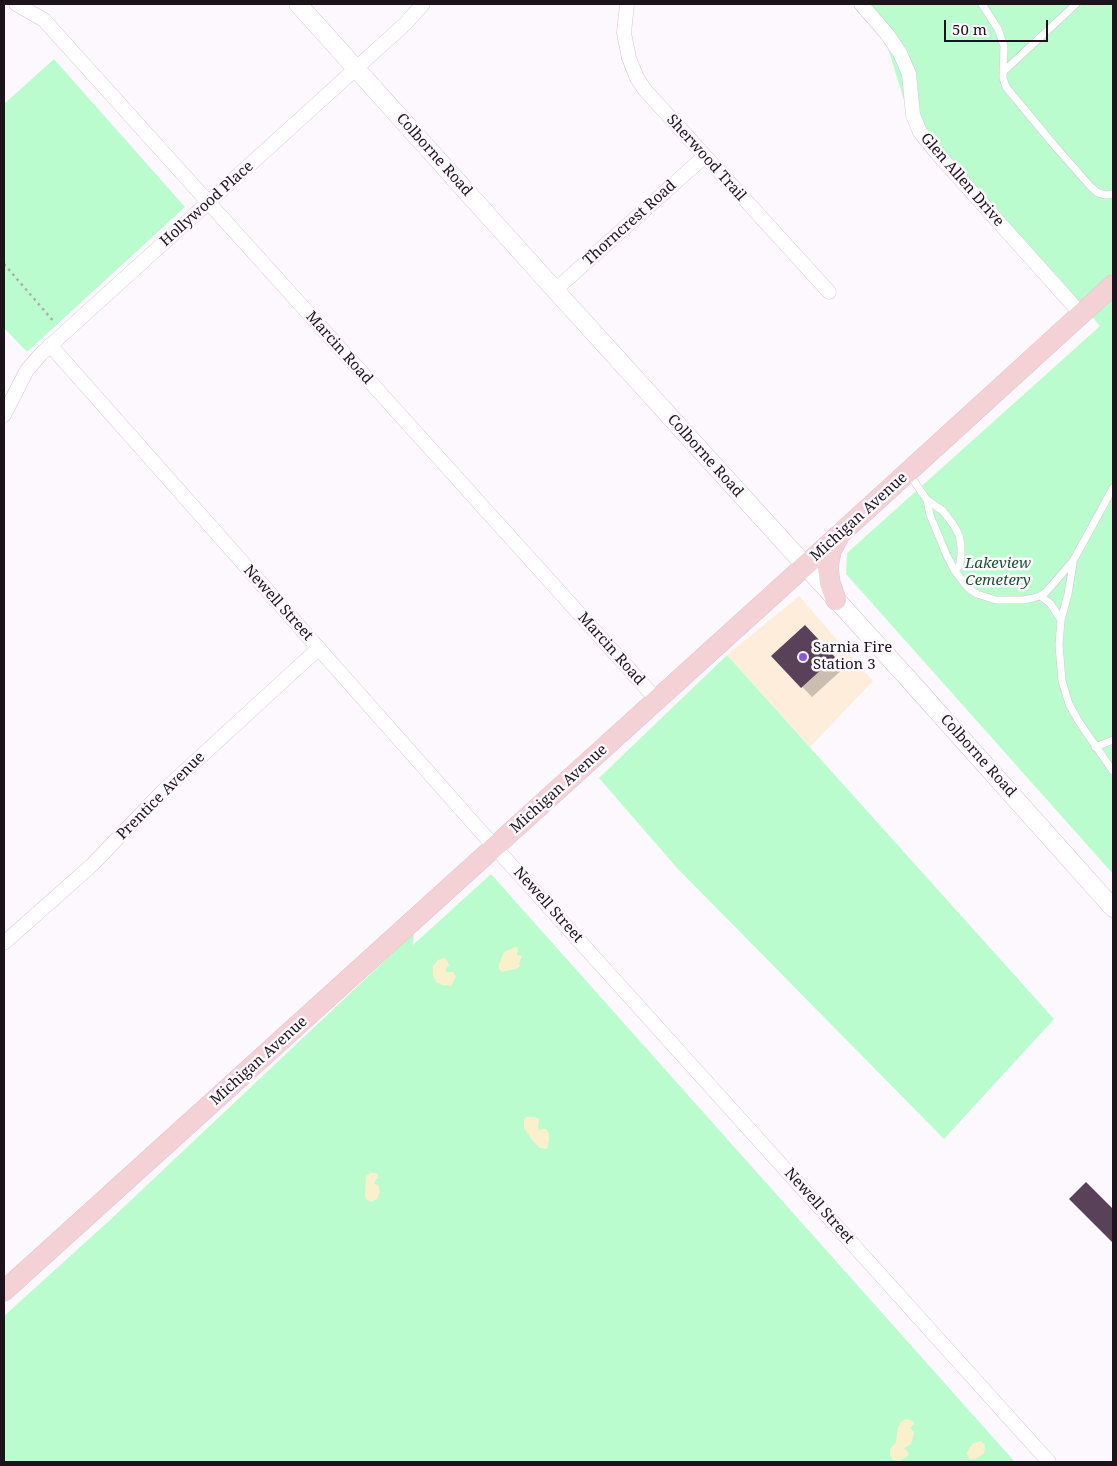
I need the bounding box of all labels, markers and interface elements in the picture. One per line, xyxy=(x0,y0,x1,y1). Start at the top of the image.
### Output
scale bar xyxy=(947,10,1051,42)
text: 50 m xyxy=(952,19,987,39)
street label: Colborne Road xyxy=(392,110,476,200)
street label: Sherwood Trail xyxy=(663,111,749,205)
street label: Glen Allen Drive xyxy=(917,130,1007,230)
street label: Hollywood Place xyxy=(157,157,257,251)
street label: Thorncrest Road xyxy=(580,177,680,269)
street label: Marcin Road xyxy=(302,308,376,388)
street label: Colborne Road xyxy=(663,411,747,501)
street label: Michigan Avenue xyxy=(807,469,911,565)
park label: Lakeview Cemetery xyxy=(965,555,1031,590)
street label: Newell Street xyxy=(239,562,317,644)
street label: Marcin Road xyxy=(574,609,648,689)
place label: Sarnia Fire Station 3 xyxy=(813,639,892,674)
marker: Sarnia Fire Station 3 xyxy=(797,651,809,663)
street label: Colborne Road xyxy=(936,711,1020,801)
street label: Michigan Avenue xyxy=(507,741,611,837)
street label: Prentice Avenue xyxy=(113,748,209,844)
street label: Newell Street xyxy=(509,864,587,946)
street label: Michigan Avenue xyxy=(207,1013,311,1109)
street label: Newell Street xyxy=(780,1165,858,1247)

